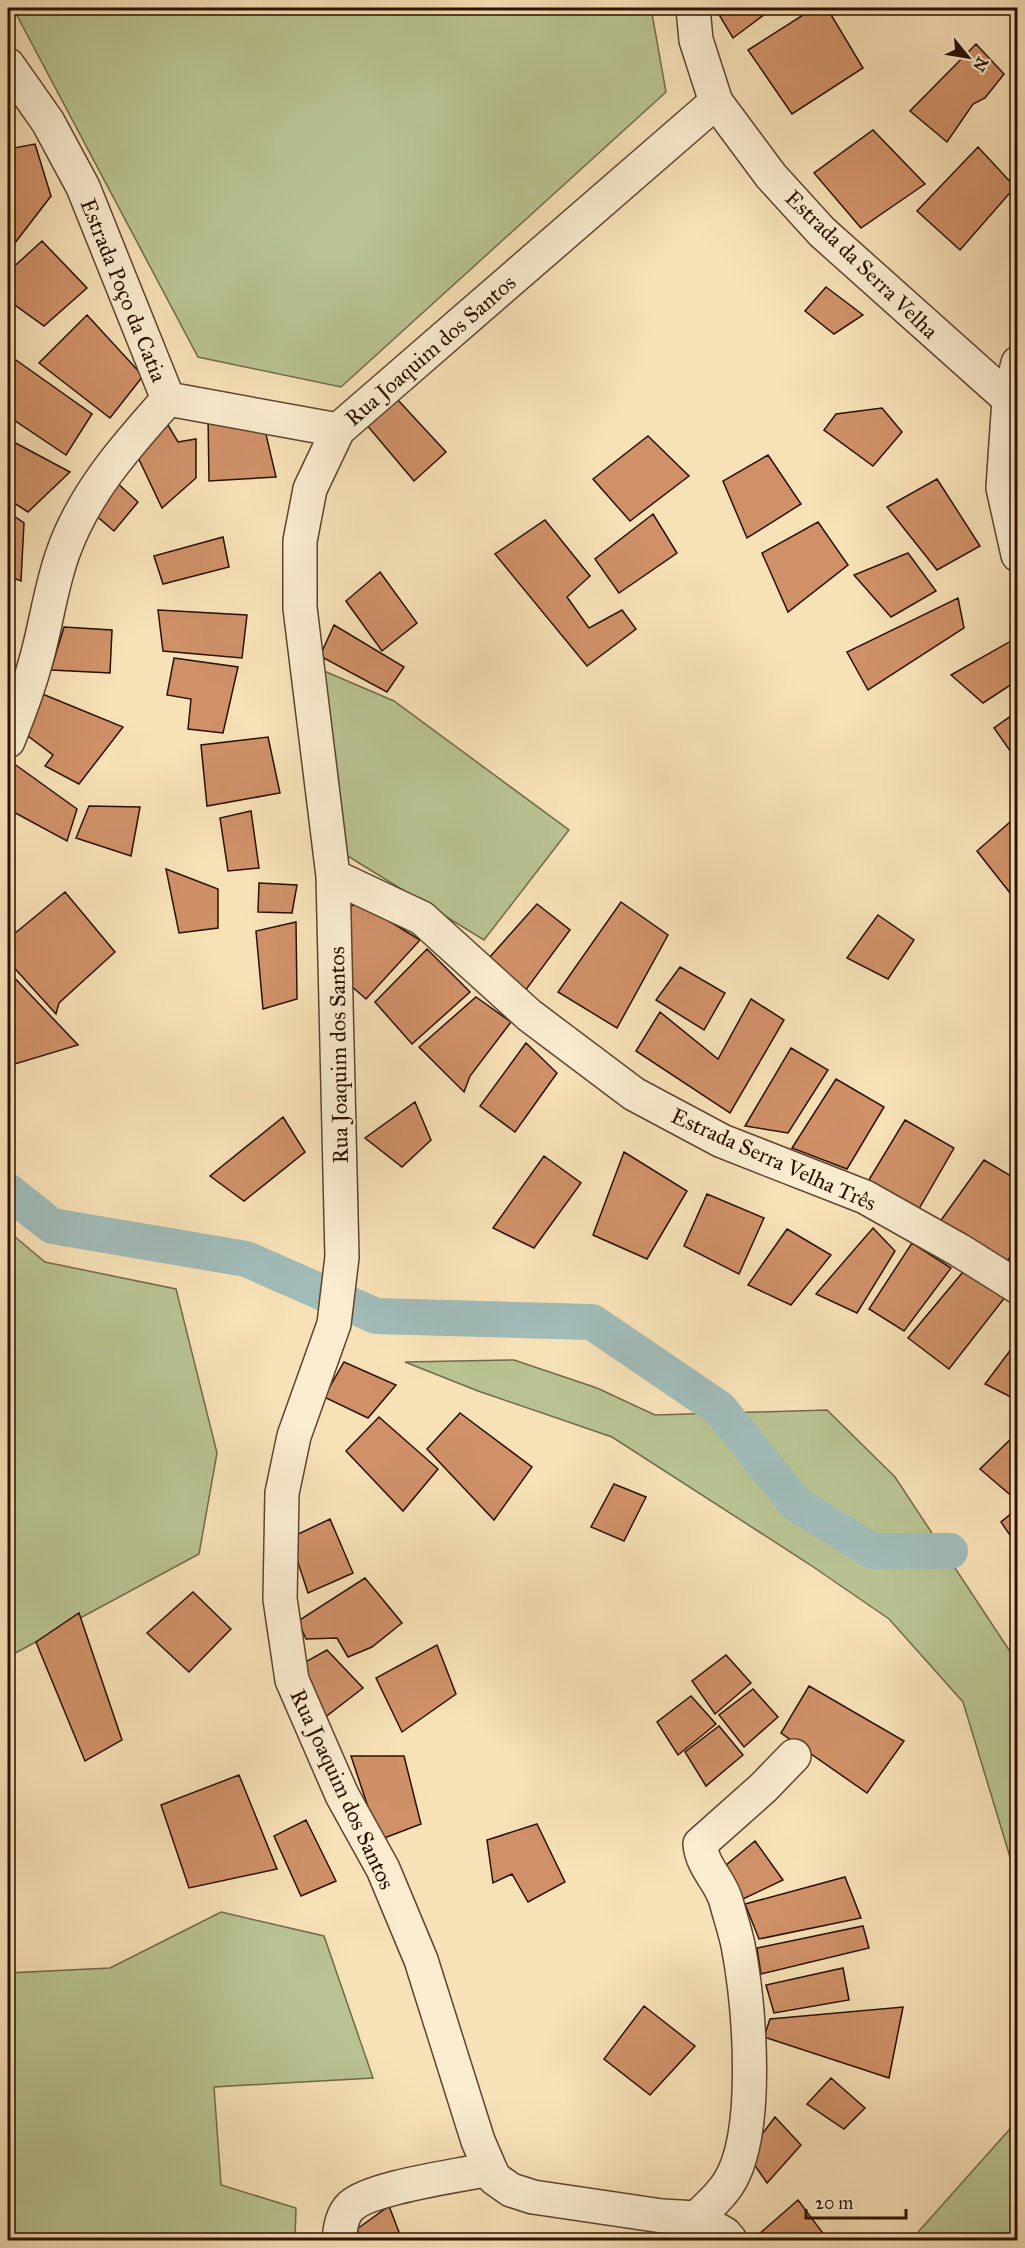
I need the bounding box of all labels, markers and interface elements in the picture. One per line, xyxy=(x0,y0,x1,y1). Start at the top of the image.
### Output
north arrow xyxy=(938,27,998,87)
text: N xyxy=(969,54,992,75)
street label: Estrada da Serra Velha xyxy=(780,184,944,345)
street label: Estrada Poço da Catia xyxy=(74,195,173,386)
street label: Rua Joaquim dos Santos xyxy=(339,269,521,432)
street label: Rua Joaquim dos Santos xyxy=(323,946,354,1164)
street label: Estrada Serra Velha Três xyxy=(667,1102,880,1217)
street label: Rua Joaquim dos Santos xyxy=(284,1685,401,1893)
scale bar xyxy=(806,2182,906,2220)
text: 20 m xyxy=(815,2192,853,2214)

